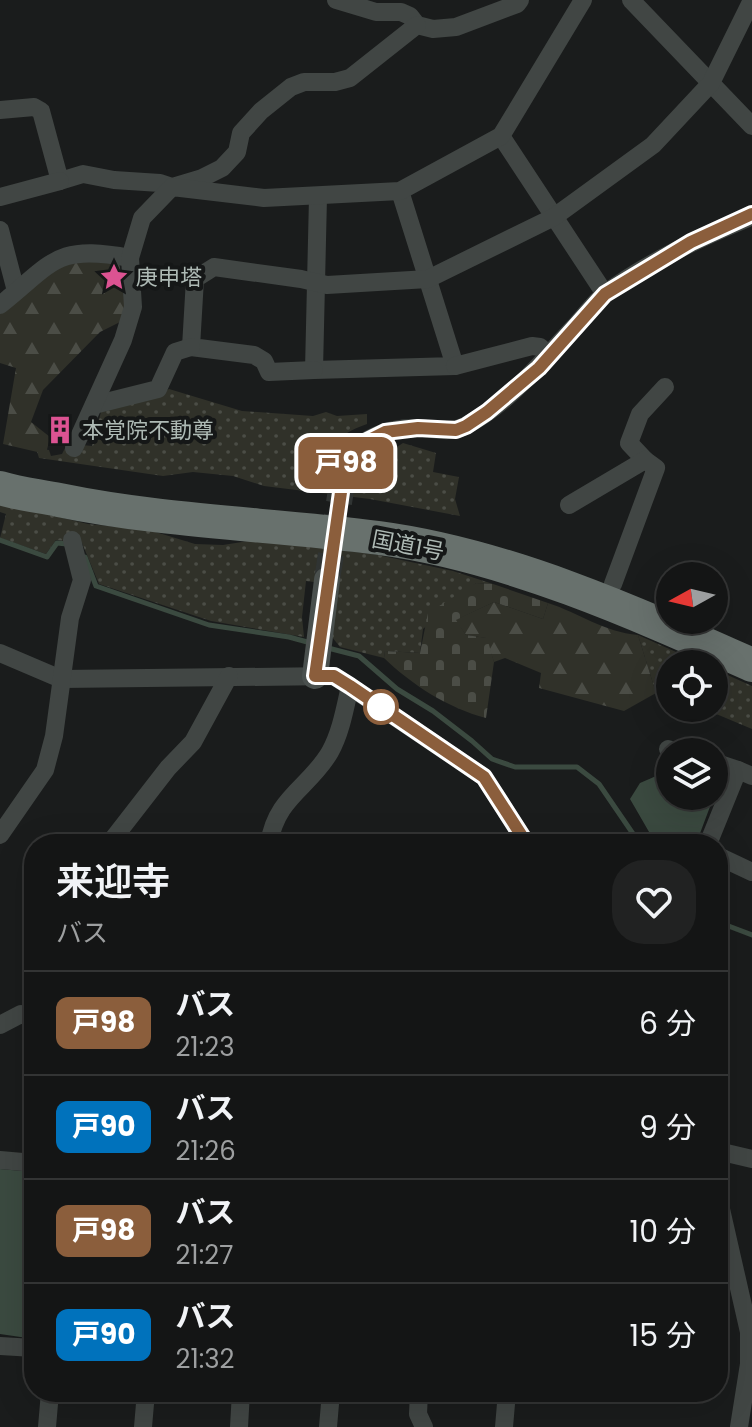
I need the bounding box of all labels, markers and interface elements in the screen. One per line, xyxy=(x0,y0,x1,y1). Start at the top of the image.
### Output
place icon: 庚申塔 xyxy=(99,262,129,292)
place label: 庚申塔 xyxy=(136,262,202,293)
building icon: 本覚院不動尊 xyxy=(45,415,75,445)
place label: 本覚院不動尊 xyxy=(82,415,214,446)
line badge: 戸98 xyxy=(300,437,392,489)
text: 戸98 xyxy=(314,443,378,482)
street label: 国道1号 xyxy=(369,523,447,568)
north arrow xyxy=(656,562,728,634)
map controls xyxy=(656,562,728,810)
button: locate xyxy=(656,650,728,722)
unlabelled marker xyxy=(364,690,398,724)
button: layers xyxy=(656,738,728,810)
text: 来迎寺 xyxy=(56,855,170,908)
button: heart xyxy=(612,860,696,944)
text: バス xyxy=(56,915,108,951)
text: バス xyxy=(175,983,235,1026)
text: 6 分 xyxy=(639,1002,696,1045)
text: 戸98 xyxy=(72,1003,135,1042)
text: 21:23 xyxy=(175,1029,234,1065)
text: バス xyxy=(175,1087,235,1130)
text: 9 分 xyxy=(639,1106,696,1149)
text: 戸90 xyxy=(72,1107,135,1146)
text: 21:26 xyxy=(175,1133,236,1169)
text: バス xyxy=(175,1191,235,1234)
text: 10 分 xyxy=(630,1210,696,1253)
text: 戸98 xyxy=(72,1211,135,1250)
text: 21:27 xyxy=(175,1237,233,1273)
text: バス xyxy=(175,1295,235,1338)
text: 15 分 xyxy=(630,1314,696,1357)
text: 戸90 xyxy=(72,1315,135,1354)
text: 21:32 xyxy=(175,1341,235,1377)

